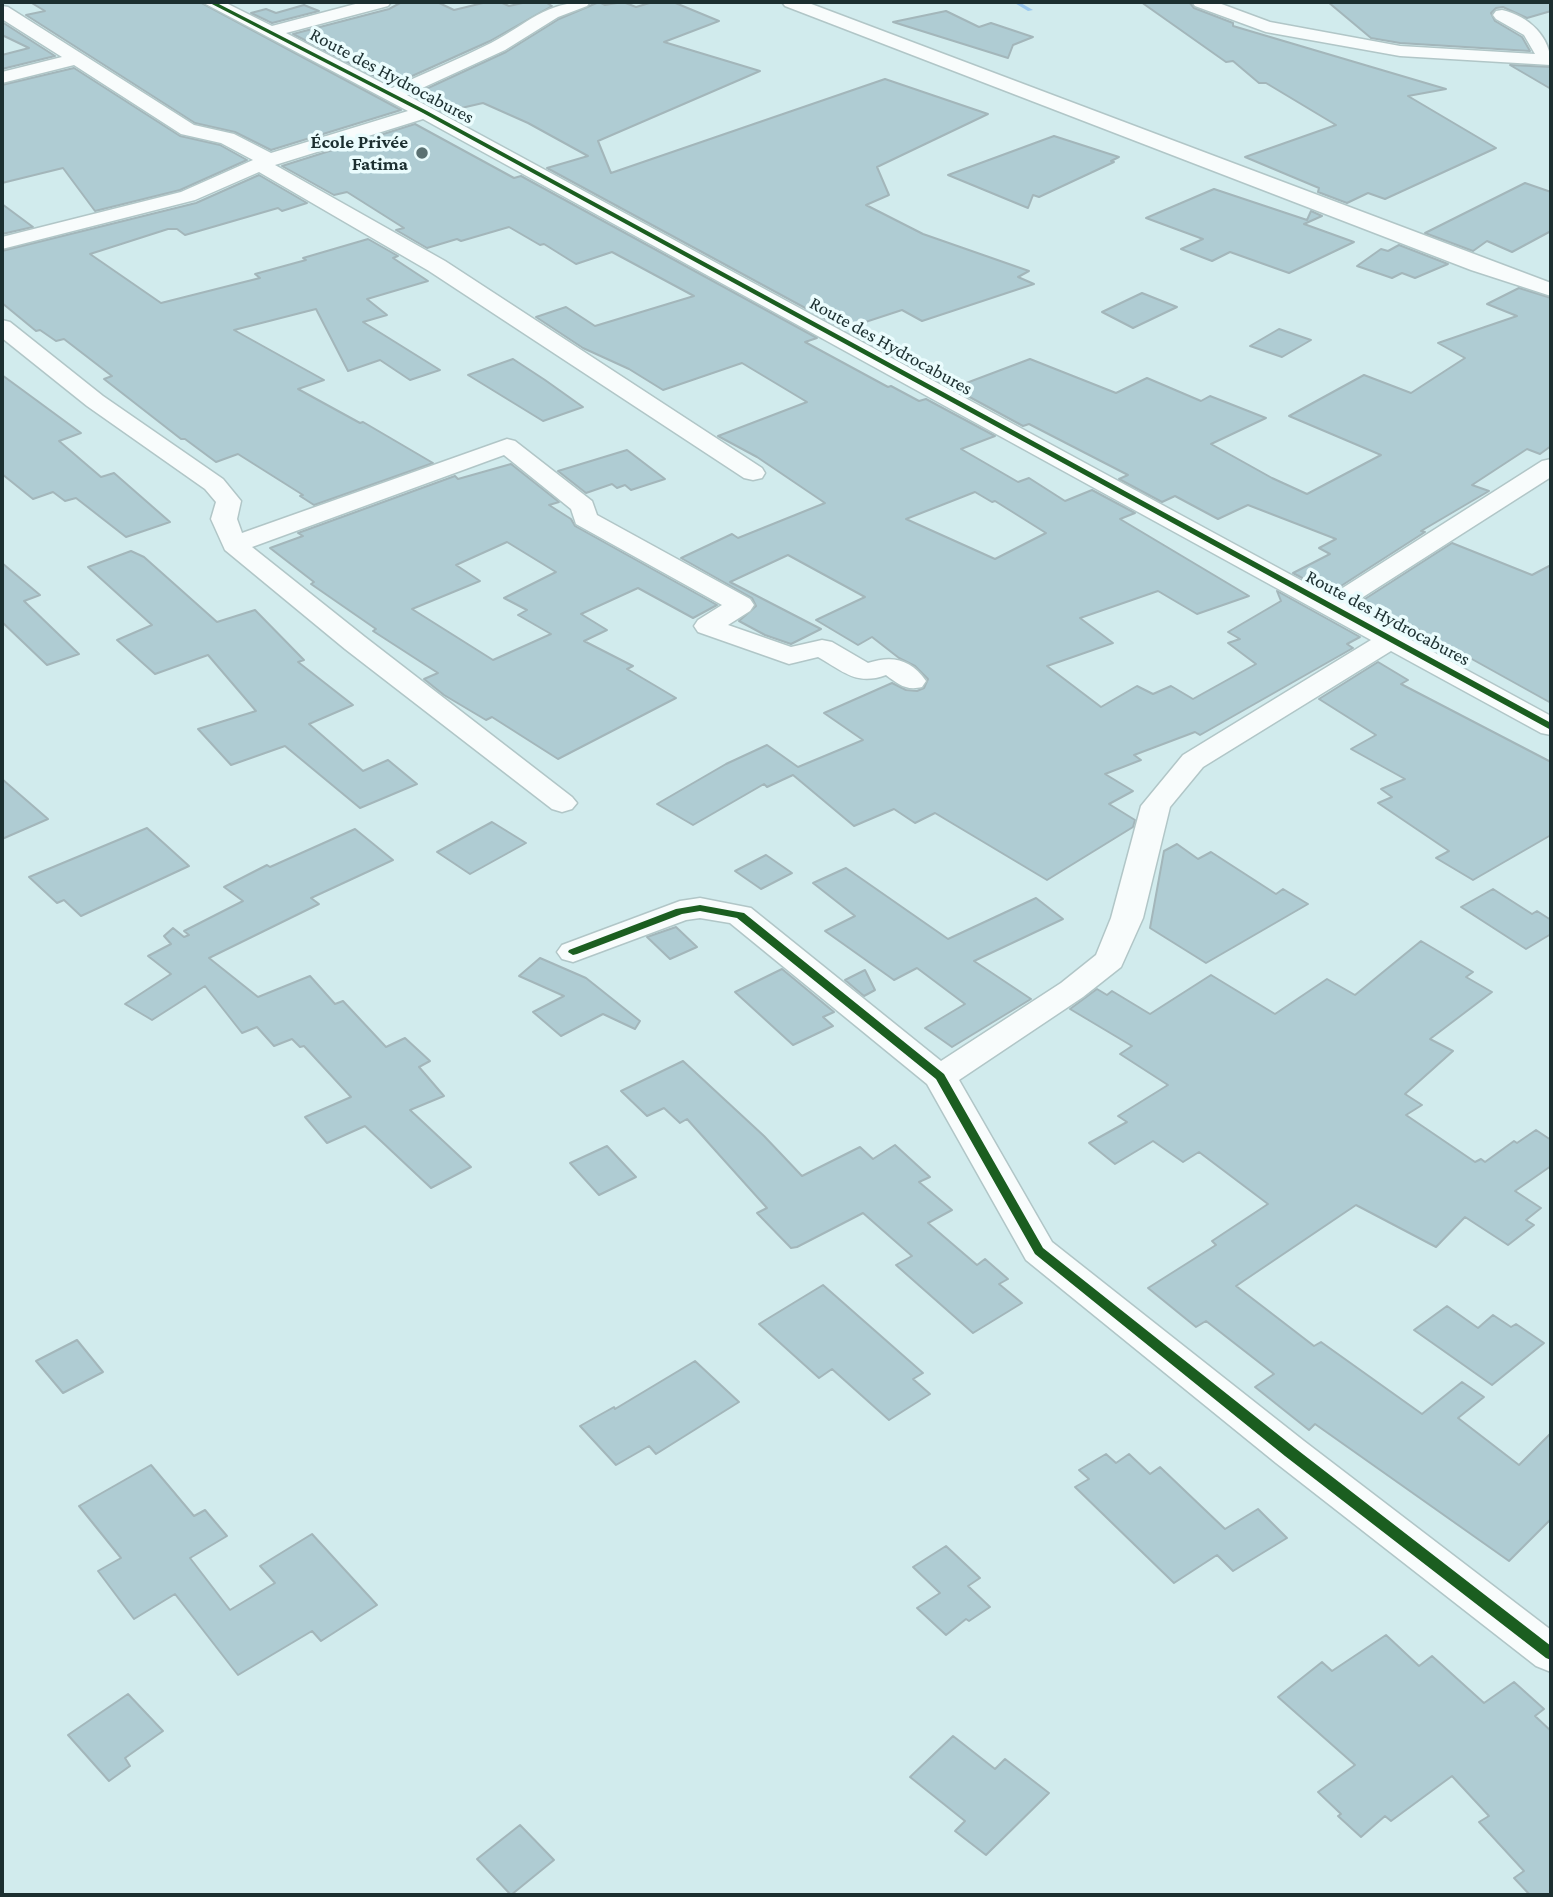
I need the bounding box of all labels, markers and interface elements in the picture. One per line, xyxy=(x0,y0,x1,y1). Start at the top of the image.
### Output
street label: Route des Hydrocabures xyxy=(306,23,478,129)
place label: École Privée Fatima xyxy=(311,131,408,175)
marker: École Privée Fatima xyxy=(414,145,430,161)
street label: Route des Hydrocabures xyxy=(806,292,976,400)
street label: Route des Hydrocabures xyxy=(1302,565,1474,671)

